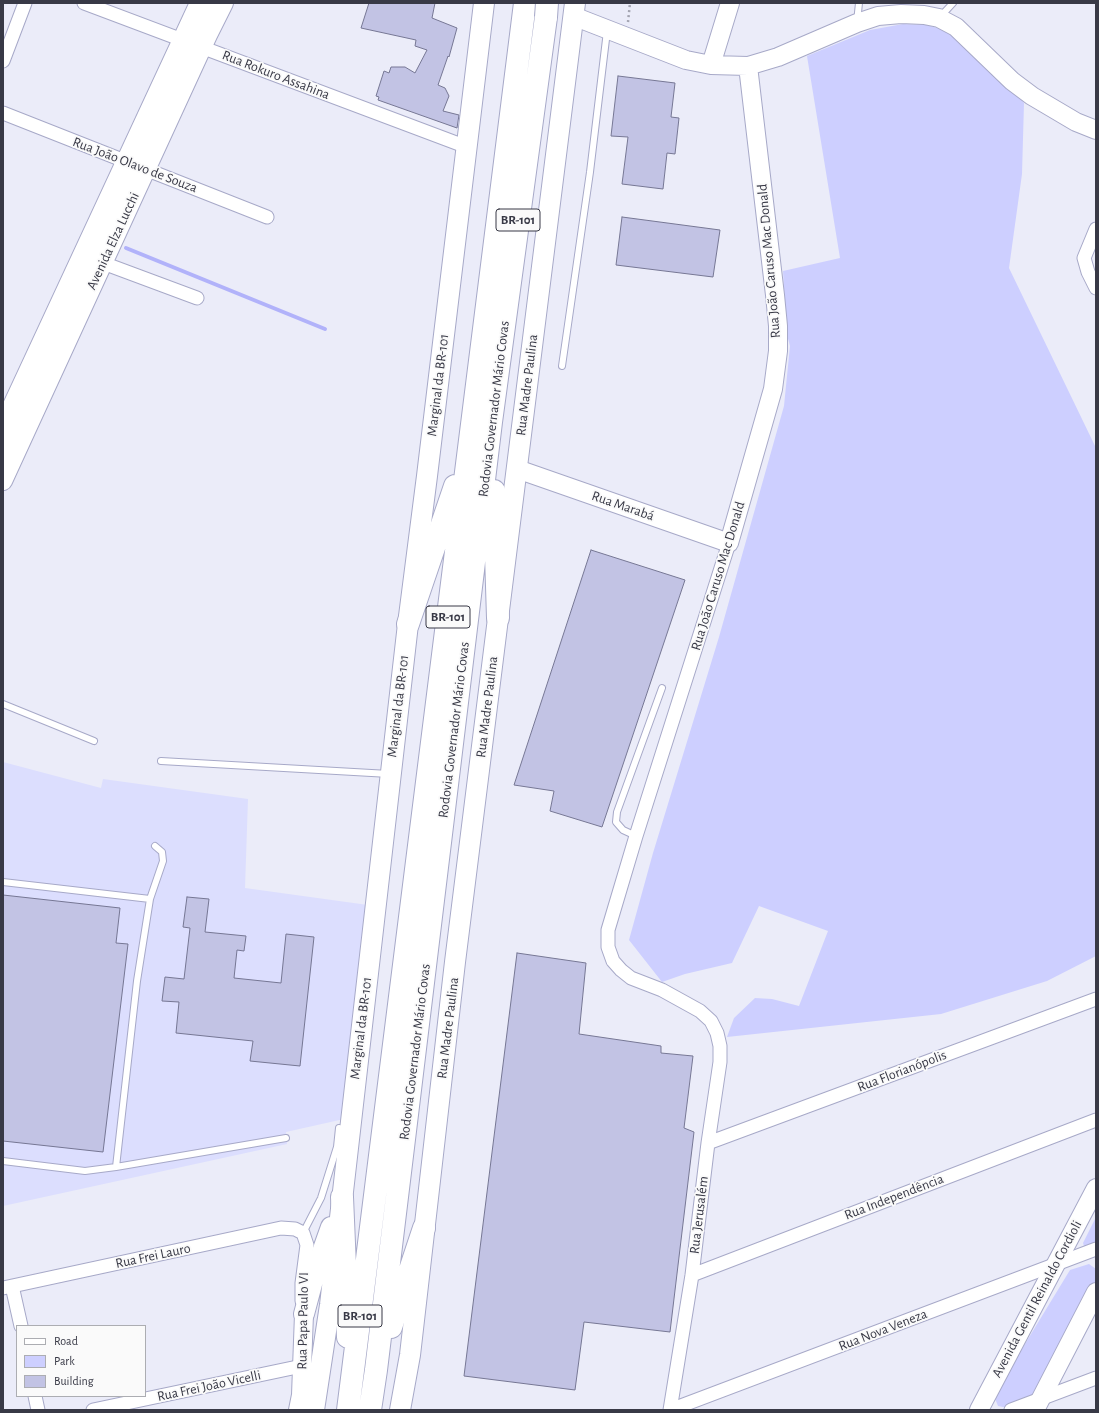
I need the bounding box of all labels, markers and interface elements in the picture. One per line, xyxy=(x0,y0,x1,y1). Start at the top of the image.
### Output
street label: Rua Rokuro Assahina xyxy=(220,47,332,103)
street label: Rua João Olavo de Souza xyxy=(70,133,200,197)
street label: Rua João Caruso Mac Donald xyxy=(754,183,784,339)
street label: Avenida Elza Lucchi xyxy=(83,190,143,292)
road number: BR-101 xyxy=(496,209,540,231)
street label: Rodovia Governador Mário Covas xyxy=(475,320,513,498)
street label: Marginal da BR-101 xyxy=(423,333,453,437)
street label: Rua Madre Paulina xyxy=(512,333,542,437)
street label: Rua Marabá xyxy=(589,487,657,525)
street label: Rua João Caruso Mac Donald xyxy=(687,500,749,652)
road number: BR-101 xyxy=(426,606,470,628)
street label: Rodovia Governador Mário Covas xyxy=(435,641,473,819)
street label: Marginal da BR-101 xyxy=(383,654,413,758)
street label: Rua Madre Paulina xyxy=(472,655,502,759)
street label: Rodovia Governador Mário Covas xyxy=(396,963,434,1141)
street label: Marginal da BR-101 xyxy=(346,976,376,1080)
street label: Rua Madre Paulina xyxy=(433,976,463,1080)
street label: Rua Florianópolis xyxy=(855,1046,949,1096)
street label: Rua Independência xyxy=(842,1170,946,1224)
street label: Rua Jerusalém xyxy=(686,1175,712,1255)
street label: Avenida Gentil Reinaldo Cordioli xyxy=(988,1218,1086,1380)
street label: Rua Frei Lauro xyxy=(114,1240,192,1272)
street label: Rua Papa Paulo VI xyxy=(294,1272,312,1370)
road number: BR-101 xyxy=(338,1305,382,1327)
street label: Rua Nova Veneza xyxy=(836,1305,930,1355)
legend xyxy=(16,1325,146,1397)
text: Road xyxy=(54,1335,78,1347)
text: Park xyxy=(54,1355,75,1367)
street label: Rua Frei João Vicelli xyxy=(156,1367,262,1405)
text: Building xyxy=(54,1375,94,1387)

